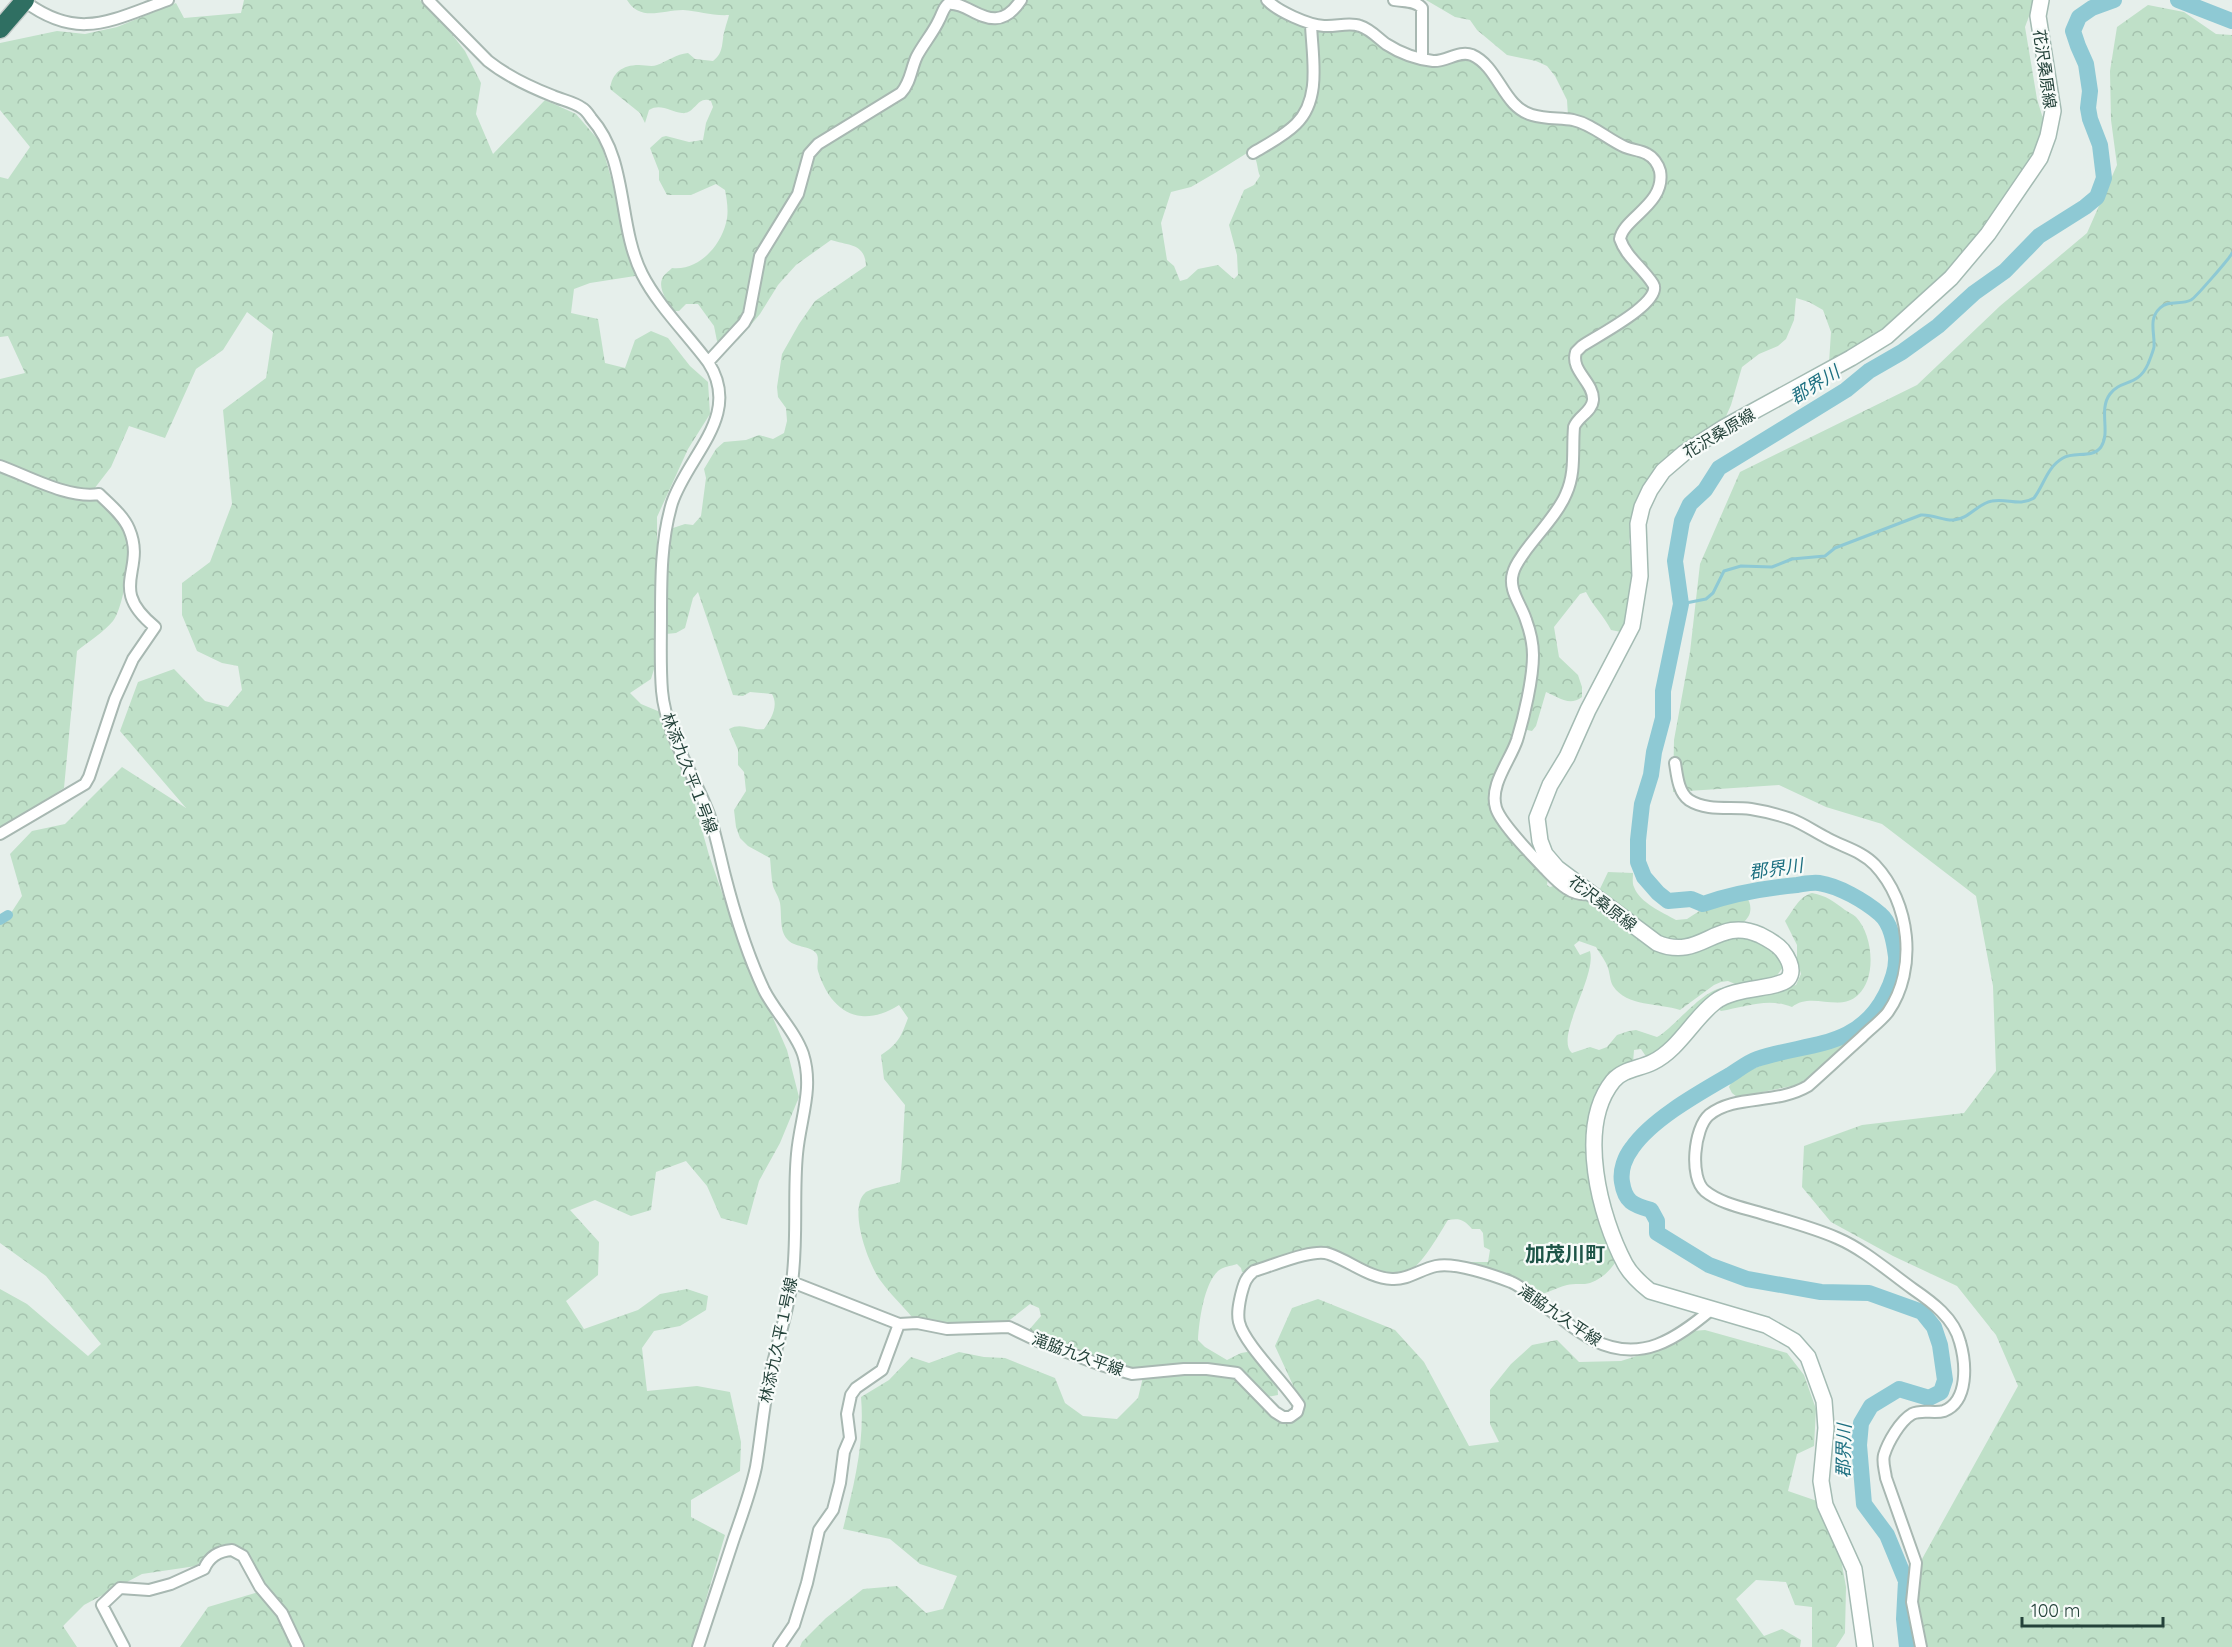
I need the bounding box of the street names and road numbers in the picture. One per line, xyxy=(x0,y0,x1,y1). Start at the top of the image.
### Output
street label: 花沢桑原線 xyxy=(2030,28,2060,110)
street label: 花沢桑原線 xyxy=(1680,404,1758,462)
street label: 林添九久平１号線 xyxy=(658,710,722,836)
street label: 花沢桑原線 xyxy=(1565,871,1641,935)
street label: 林添九久平１号線 xyxy=(755,1275,801,1405)
street label: 滝脇九久平線 xyxy=(1515,1280,1605,1350)
street label: 滝脇九久平線 xyxy=(1029,1328,1127,1380)

